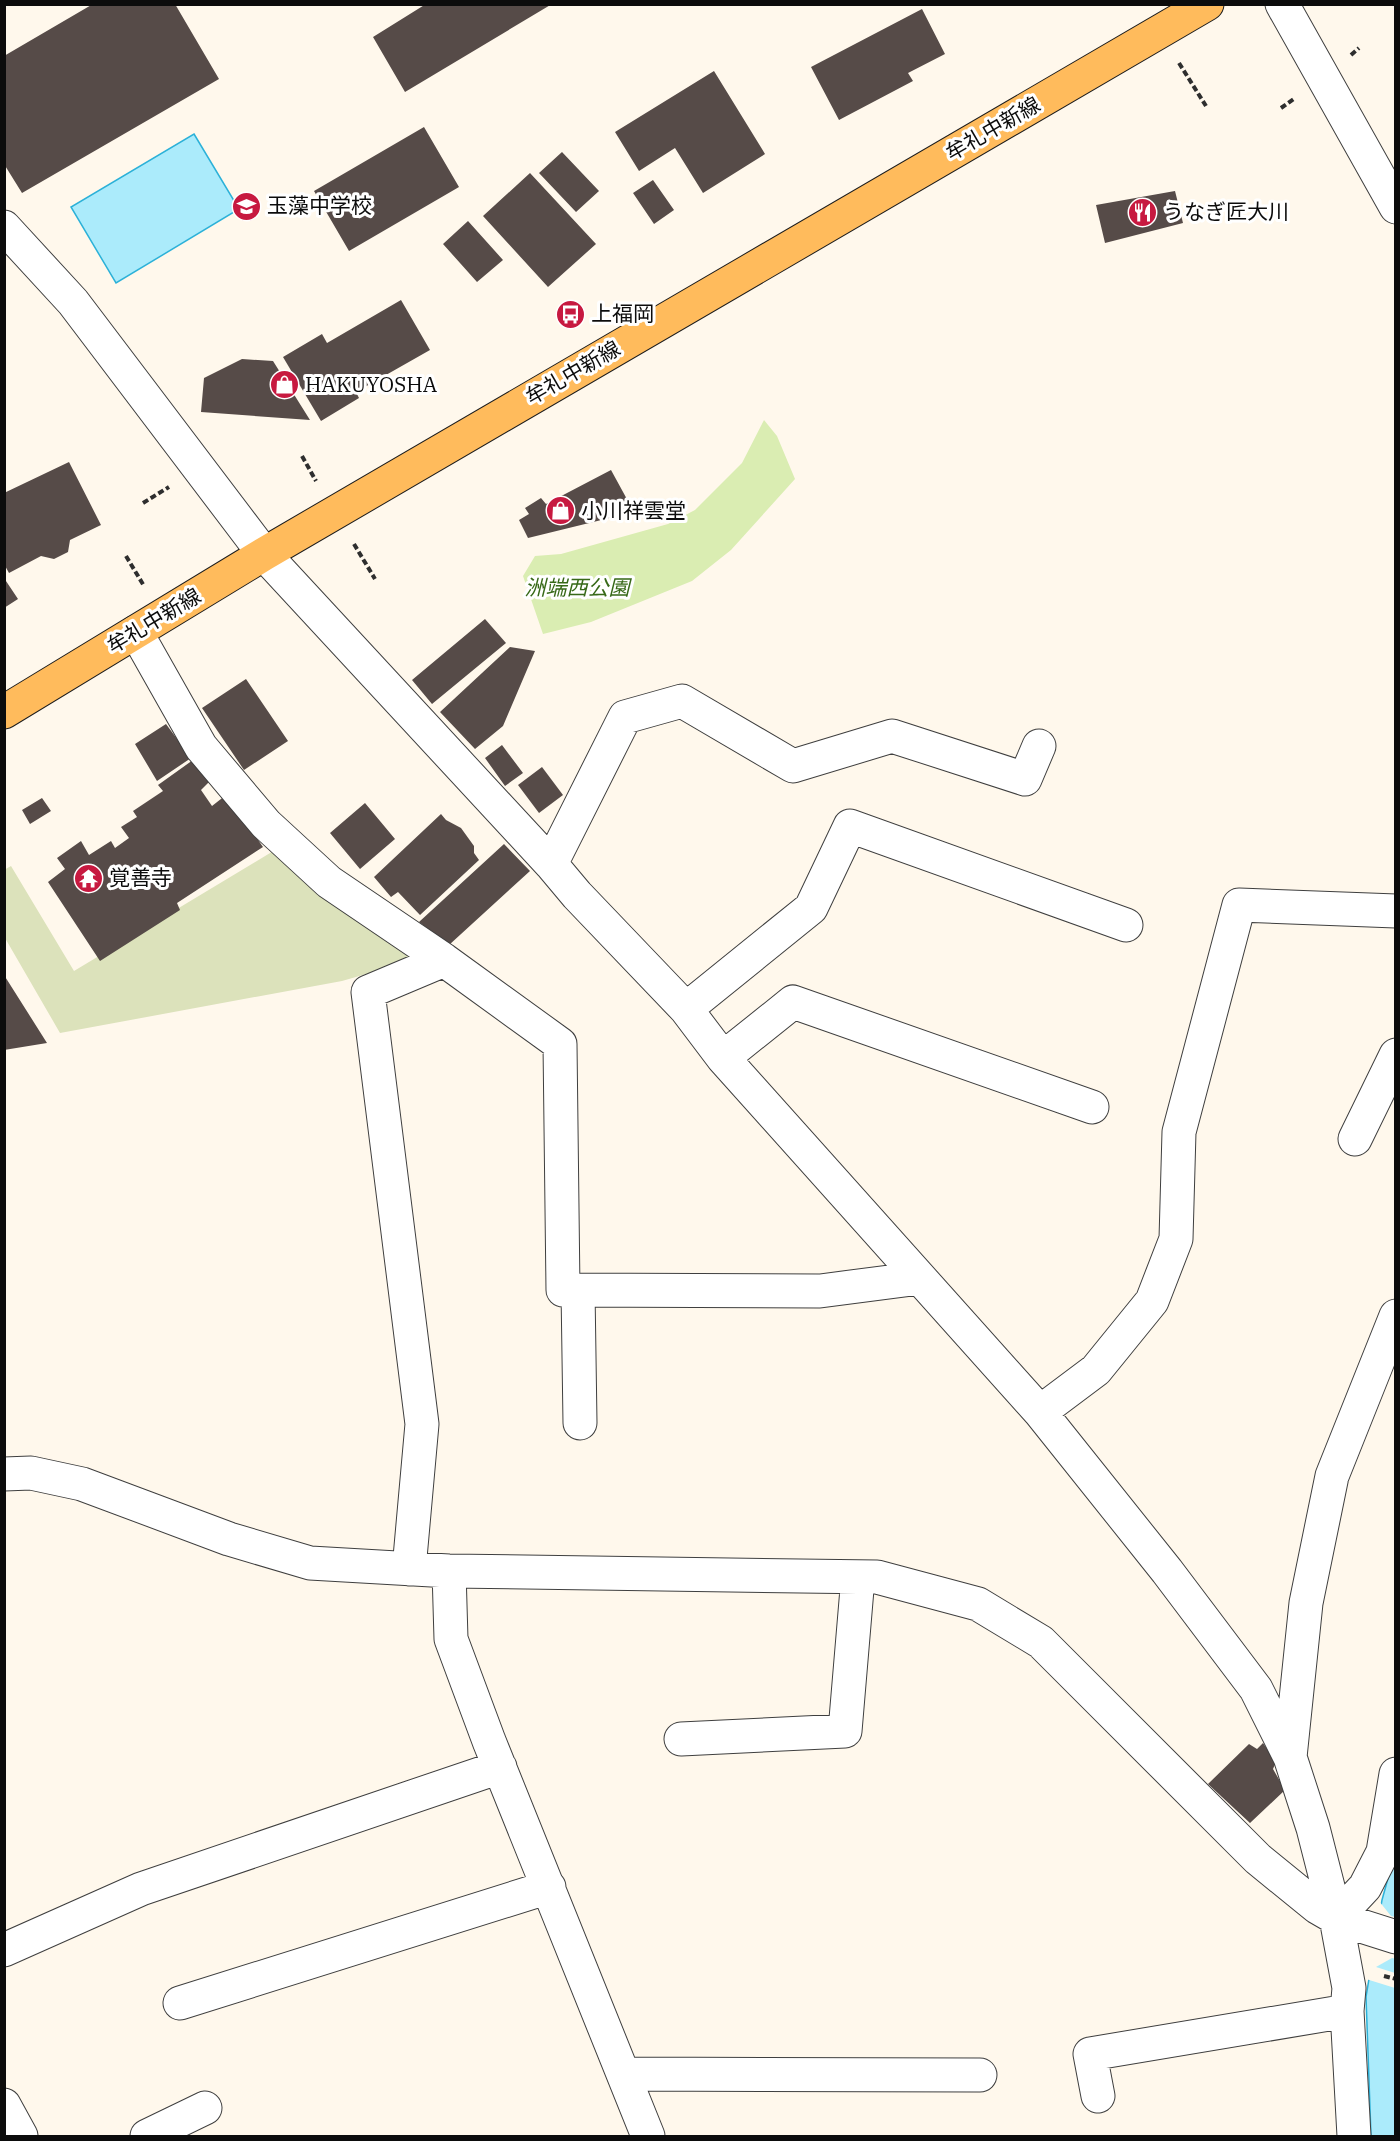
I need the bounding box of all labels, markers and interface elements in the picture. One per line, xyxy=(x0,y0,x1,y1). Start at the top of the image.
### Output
street label: 牟礼中新線 xyxy=(940,90,1045,167)
school or university icon: 玉藻中学校 xyxy=(230,190,262,222)
place label: 玉藻中学校 xyxy=(267,191,372,219)
restaurant icon: うなぎ匠大川 xyxy=(1126,196,1158,228)
place label: うなぎ匠大川 xyxy=(1163,197,1289,225)
bus stop icon: 上福岡 xyxy=(554,298,586,330)
place label: 上福岡 xyxy=(591,299,654,327)
street label: 牟礼中新線 xyxy=(520,334,625,411)
shop icon: HAKUYOSHA xyxy=(268,369,300,401)
place label: HAKUYOSHA xyxy=(305,370,438,398)
shop icon: 小川祥雲堂 xyxy=(544,495,576,527)
place label: 小川祥雲堂 xyxy=(581,496,686,524)
park label: 洲端西公園 xyxy=(525,573,632,601)
street label: 牟礼中新線 xyxy=(101,581,206,659)
temple icon: 覚善寺 xyxy=(72,862,104,894)
place label: 覚善寺 xyxy=(109,863,172,891)

